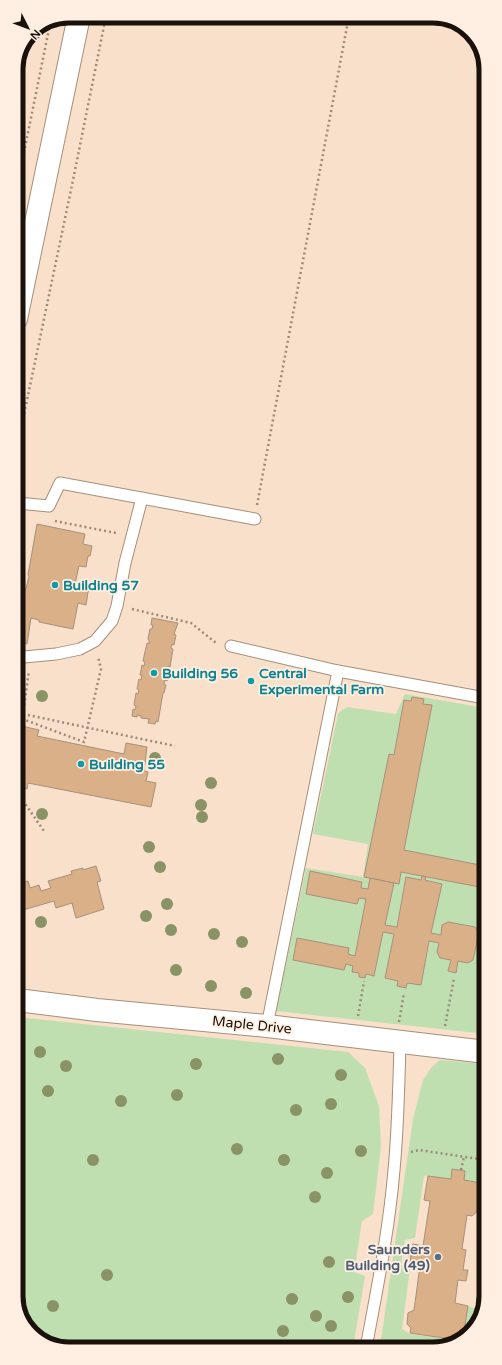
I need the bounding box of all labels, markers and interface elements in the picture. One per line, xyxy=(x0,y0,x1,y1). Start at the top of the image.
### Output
north arrow xyxy=(8,8,48,48)
text: N xyxy=(27,27,43,42)
place label: Building 57 xyxy=(63,577,139,594)
marker: Building 57 xyxy=(50,580,60,590)
place label: Building 56 xyxy=(162,665,238,682)
place label: Central Experimental Farm xyxy=(259,665,384,698)
marker: Building 56 xyxy=(149,668,159,678)
marker: Central Experimental Farm xyxy=(246,676,256,686)
place label: Building 55 xyxy=(89,756,165,773)
marker: Building 55 xyxy=(76,759,86,769)
street label: Maple Drive xyxy=(211,1012,293,1038)
place label: Saunders Building (49) xyxy=(345,1241,430,1274)
marker: Saunders Building (49) xyxy=(433,1252,443,1262)

